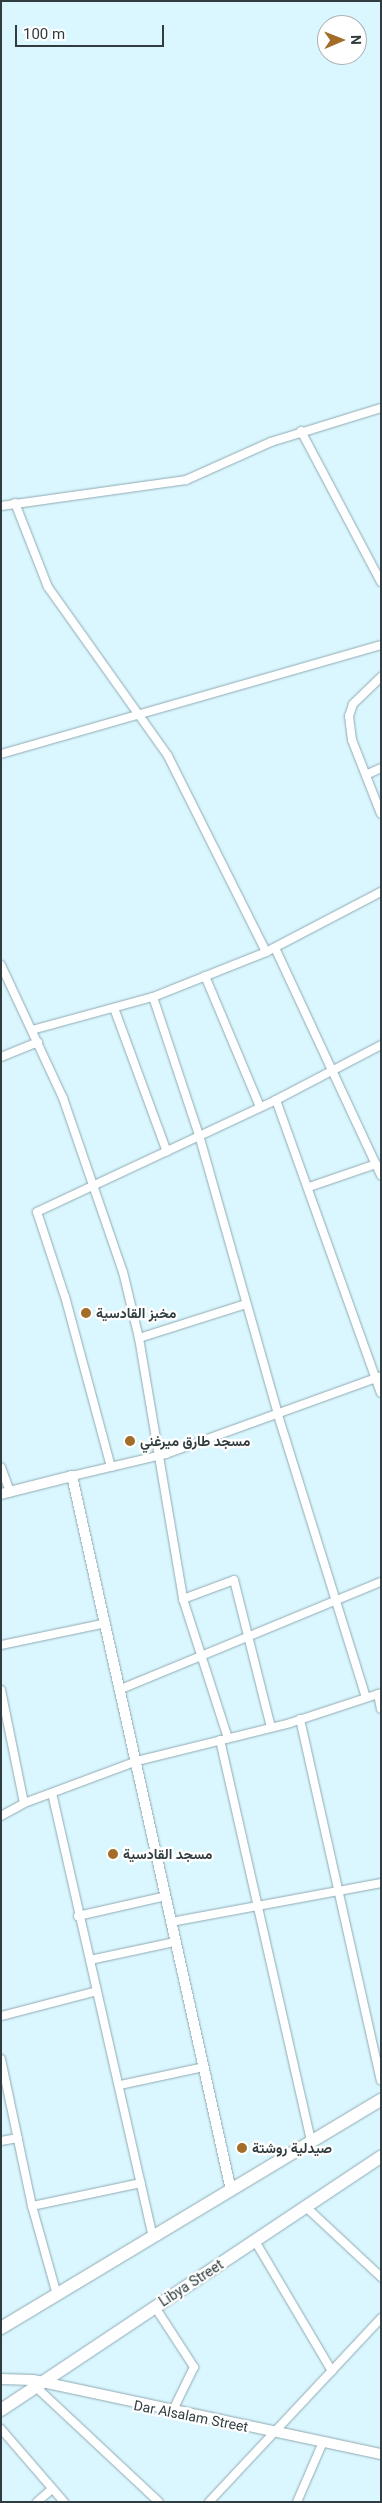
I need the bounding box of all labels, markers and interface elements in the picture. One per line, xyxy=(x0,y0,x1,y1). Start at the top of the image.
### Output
scale bar xyxy=(18,15,166,47)
north arrow xyxy=(317,15,367,65)
text: 100 m xyxy=(23,25,65,43)
text: N xyxy=(348,35,364,45)
place label: مخبز القادسية xyxy=(96,1305,176,1321)
marker: مخبز القادسية xyxy=(80,1307,92,1319)
place label: مسجد طارق ميرغني xyxy=(140,1433,250,1449)
marker: مسجد طارق ميرغني xyxy=(124,1435,136,1447)
place label: مسجد القادسية xyxy=(123,1846,212,1862)
marker: مسجد القادسية xyxy=(107,1848,119,1860)
place label: صيدلية روشتة xyxy=(252,2140,332,2156)
marker: صيدلية روشتة xyxy=(236,2142,248,2154)
street label: Libya Street xyxy=(156,2256,226,2310)
street label: Dar Alsalam Street xyxy=(132,2397,250,2435)

